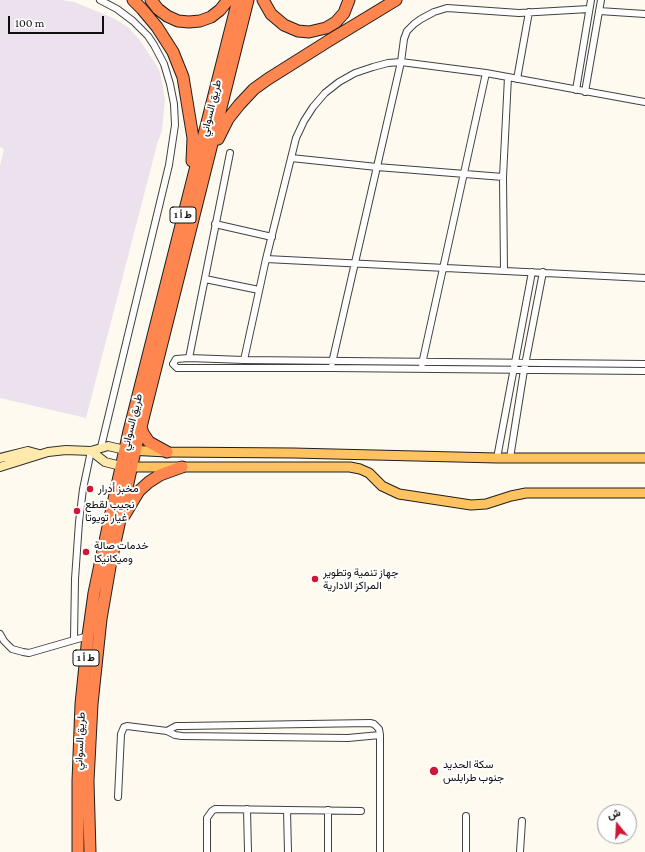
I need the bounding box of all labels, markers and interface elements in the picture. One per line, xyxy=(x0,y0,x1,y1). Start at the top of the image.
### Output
scale bar xyxy=(10,8,106,34)
text: 100 m xyxy=(15,16,44,30)
street label: طريق السواني xyxy=(198,78,224,138)
road number: ط أ 1 xyxy=(170,207,196,223)
street label: طريق السواني xyxy=(119,392,145,452)
place label: مخبز أدرار xyxy=(98,482,139,496)
marker: مخبز أدرار xyxy=(85,484,95,494)
place label: نجيب لقطع غيار تويوتا xyxy=(85,498,135,524)
marker: نجيب لقطع غيار تويوتا xyxy=(72,506,82,516)
place label: خدمات صالة وميكانيكا xyxy=(94,539,149,565)
marker: خدمات صالة وميكانيكا xyxy=(81,547,91,557)
place label: جهاز تنمية وتطوير المراكز الادارية xyxy=(323,566,399,592)
marker: جهاز تنمية وتطوير المراكز الادارية xyxy=(310,574,320,584)
road number: ط أ 1 xyxy=(73,650,99,666)
street label: طريق السواني xyxy=(72,712,88,770)
place label: سكة الحديد جنوب طرابلس xyxy=(443,758,504,784)
marker: سكة الحديد جنوب طرابلس xyxy=(428,765,440,777)
north arrow xyxy=(597,804,637,844)
text: ش xyxy=(605,806,622,821)

